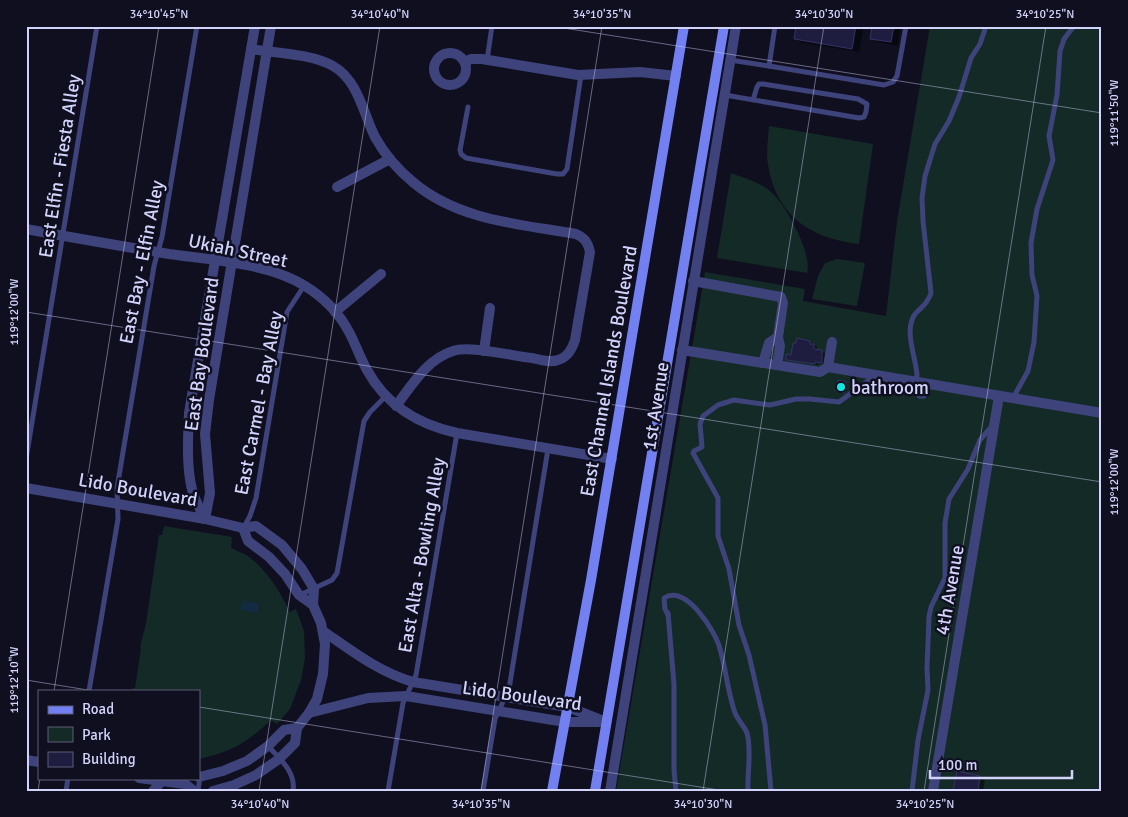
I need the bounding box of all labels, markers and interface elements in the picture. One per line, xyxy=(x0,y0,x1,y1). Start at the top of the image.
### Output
text: 34°10'45"N xyxy=(130,7,188,22)
text: 34°10'40"N xyxy=(351,7,409,22)
text: 34°10'35"N xyxy=(573,7,631,22)
text: 34°10'30"N xyxy=(795,7,853,22)
text: 34°10'25"N xyxy=(1016,7,1074,22)
street label: East Elfin - Fiesta Alley xyxy=(34,72,86,260)
text: 119°11'50"W xyxy=(1107,79,1122,147)
street label: East Bay - Elfin Alley xyxy=(114,178,170,346)
street label: Ukiah Street xyxy=(186,229,290,273)
street label: East Channel Islands Boulevard xyxy=(575,244,643,499)
street label: East Bay Boulevard xyxy=(179,276,225,433)
text: 119°12'00"W xyxy=(7,278,22,346)
street label: East Carmel - Bay Alley xyxy=(229,309,289,497)
street label: 1st Avenue xyxy=(637,360,675,452)
place label: bathroom xyxy=(851,376,929,400)
marker: bathroom xyxy=(835,381,847,393)
text: 119°12'00"W xyxy=(1107,448,1122,516)
street label: East Alta - Bowling Alley xyxy=(393,456,451,655)
street label: Lido Boulevard xyxy=(76,468,199,512)
street label: 4th Avenue xyxy=(930,543,970,637)
text: 119°12'10"W xyxy=(7,646,22,714)
street label: Lido Boulevard xyxy=(461,676,583,716)
legend xyxy=(38,690,200,780)
text: Road xyxy=(82,700,114,718)
text: Park xyxy=(82,726,111,744)
scale bar xyxy=(930,747,1073,779)
text: Building xyxy=(82,750,136,768)
text: 100 m xyxy=(938,756,978,774)
text: 34°10'40"N xyxy=(231,797,289,812)
text: 34°10'35"N xyxy=(452,797,510,812)
text: 34°10'30"N xyxy=(674,797,732,812)
text: 34°10'25"N xyxy=(896,797,954,812)

